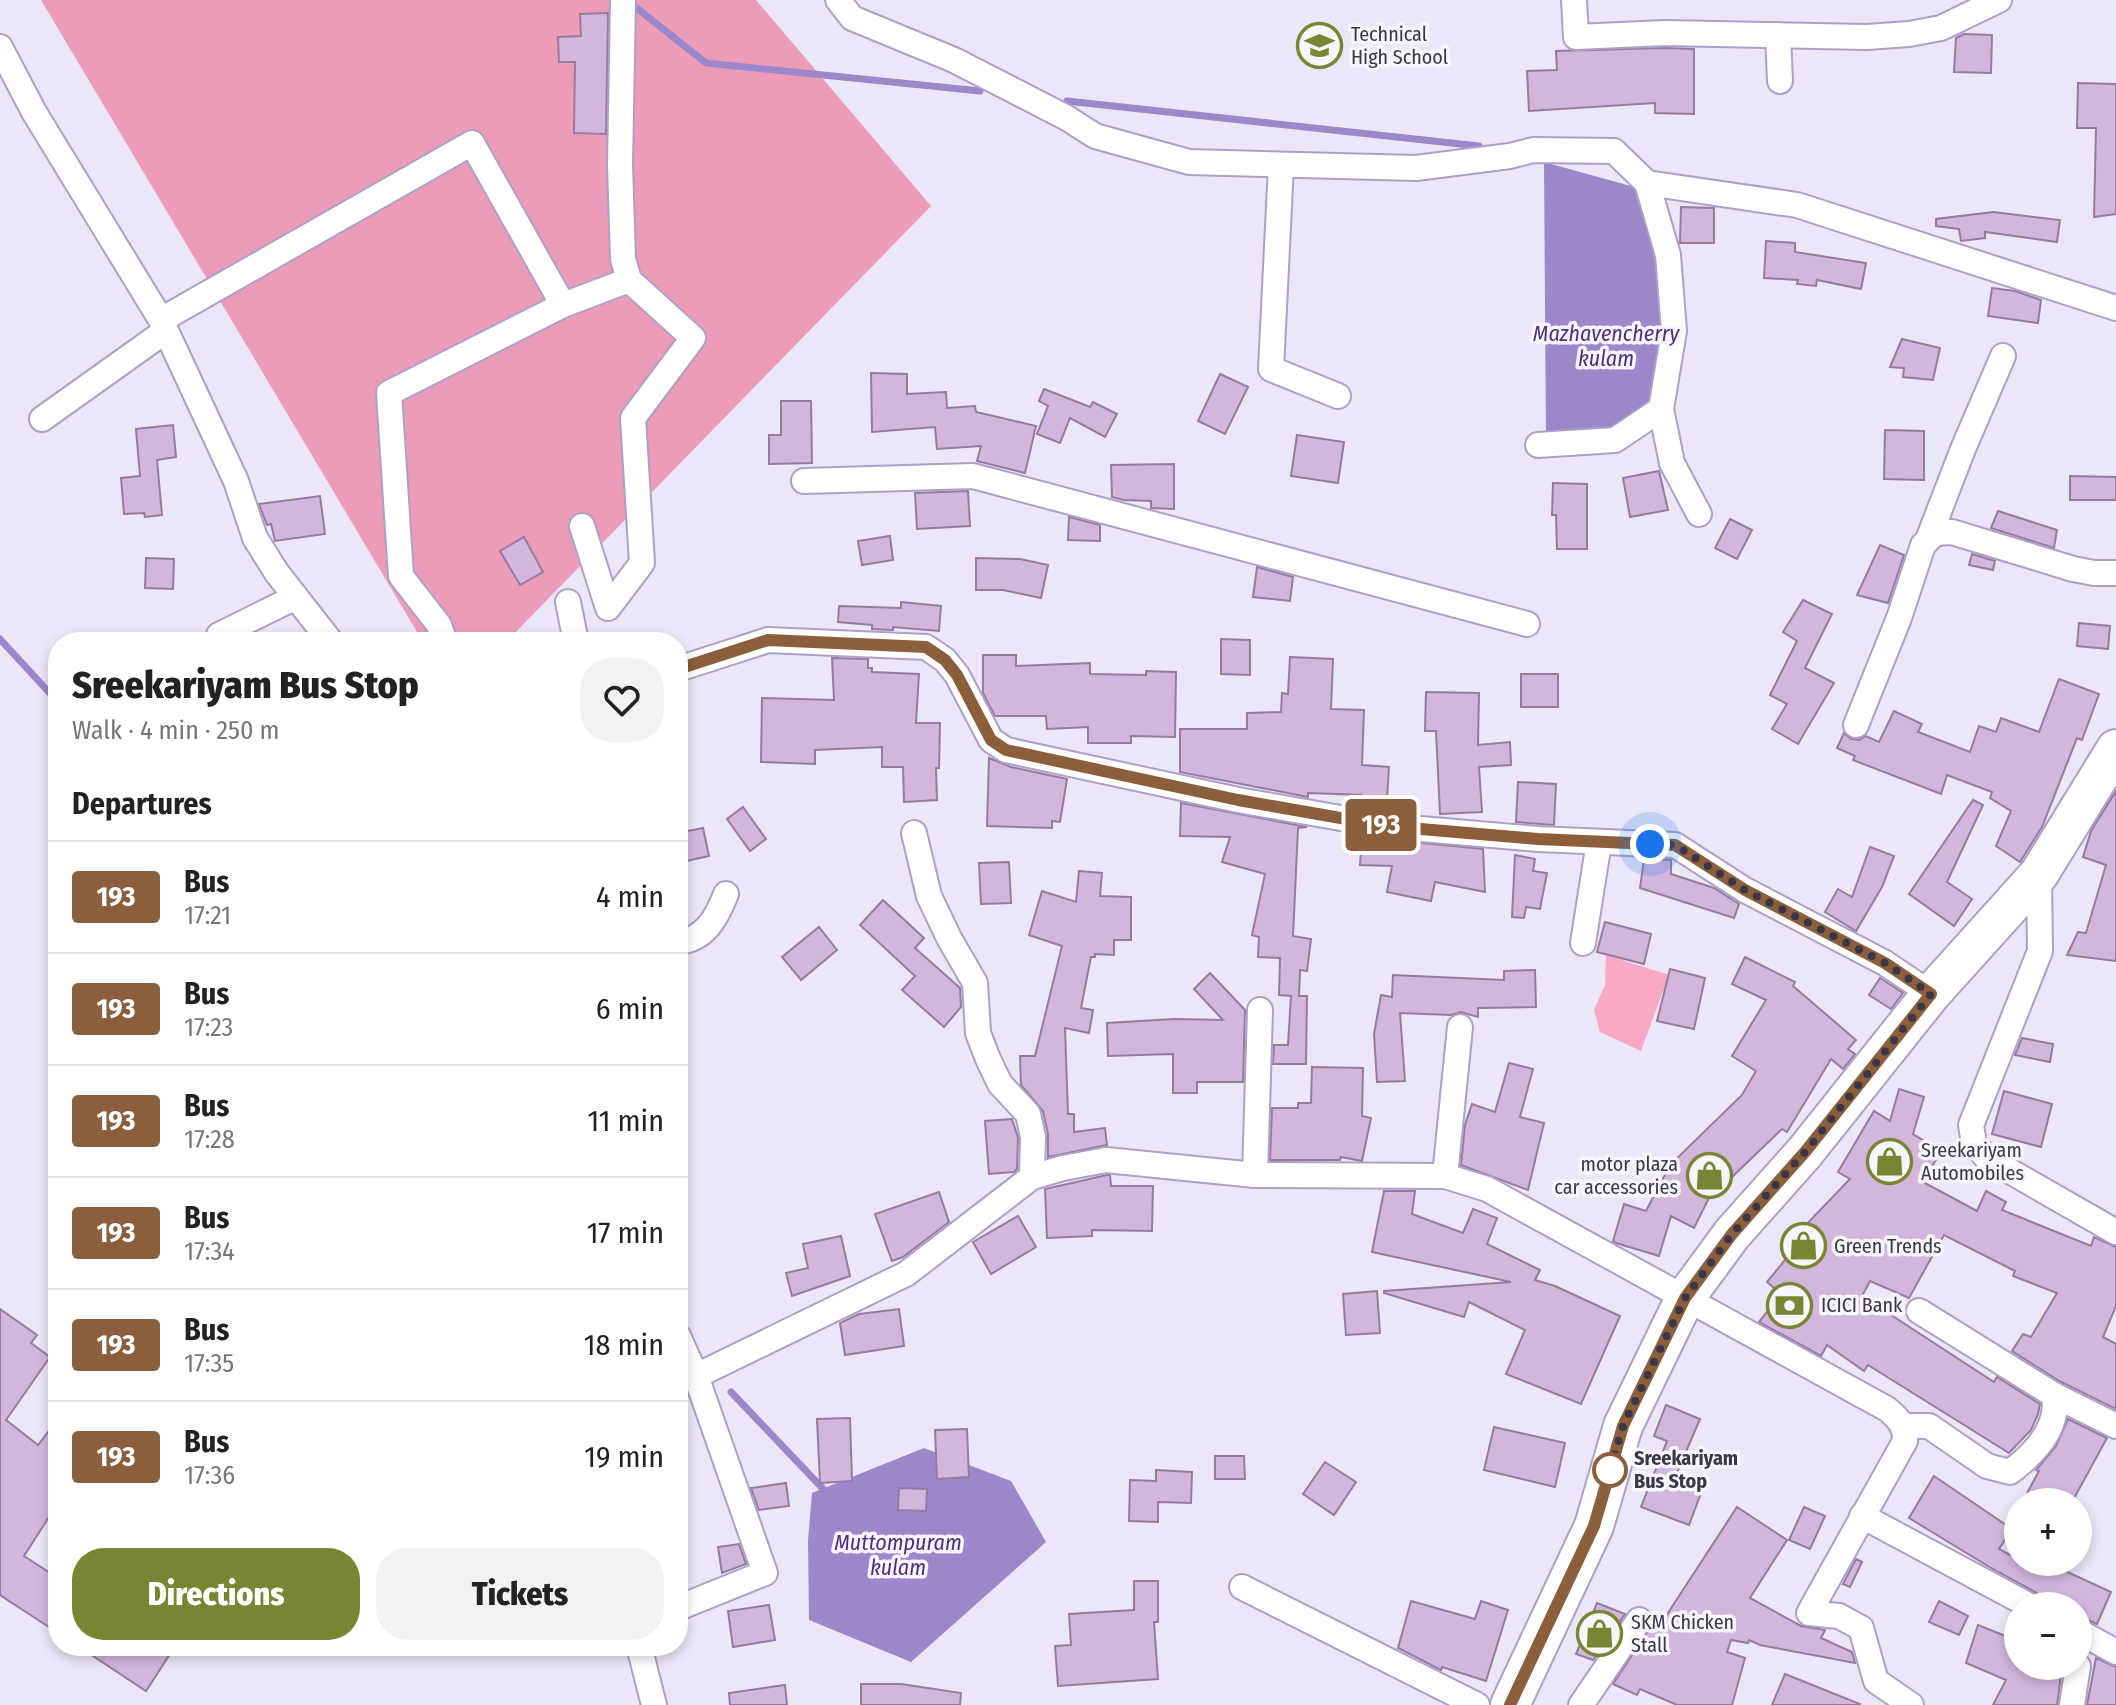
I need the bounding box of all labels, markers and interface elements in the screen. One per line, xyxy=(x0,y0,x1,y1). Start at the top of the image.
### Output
school or university icon: Technical High School xyxy=(1296,22,1344,70)
place label: Technical High School xyxy=(1351,22,1448,69)
water label: Mazhavencherry kulam xyxy=(1533,320,1680,372)
button: heart xyxy=(580,658,664,742)
text: Sreekariyam Bus Stop xyxy=(72,662,419,708)
text: Walk · 4 min · 250 m xyxy=(72,715,280,746)
text: Departures xyxy=(72,786,212,822)
line badge: 193 xyxy=(1335,799,1427,851)
text: 193 xyxy=(1361,808,1401,841)
your location xyxy=(1630,824,1670,864)
text: Bus xyxy=(184,864,229,900)
text: 4 min xyxy=(596,879,664,915)
text: 193 xyxy=(96,880,136,913)
text: 17:21 xyxy=(184,900,231,931)
text: Bus xyxy=(184,976,229,1012)
text: 6 min xyxy=(596,991,664,1027)
text: 193 xyxy=(96,992,136,1025)
text: 17:23 xyxy=(184,1012,233,1043)
text: Bus xyxy=(184,1088,229,1124)
text: 11 min xyxy=(588,1103,664,1139)
text: 193 xyxy=(96,1104,136,1137)
text: 17:28 xyxy=(184,1124,235,1155)
shop icon: Sreekariyam Automobiles xyxy=(1866,1138,1914,1186)
place label: Sreekariyam Automobiles xyxy=(1921,1138,2024,1185)
shop icon: motor plaza car accessories xyxy=(1685,1151,1733,1199)
place label: motor plaza car accessories xyxy=(1554,1152,1678,1199)
text: Bus xyxy=(184,1200,229,1236)
text: 17 min xyxy=(587,1215,664,1251)
text: 193 xyxy=(96,1216,136,1249)
shop icon: Green Trends xyxy=(1779,1222,1827,1270)
place label: Green Trends xyxy=(1834,1234,1942,1258)
text: 17:34 xyxy=(184,1236,235,1267)
bank icon: ICICI Bank xyxy=(1766,1281,1814,1329)
place label: ICICI Bank xyxy=(1821,1293,1903,1317)
text: Bus xyxy=(184,1312,229,1348)
text: 18 min xyxy=(584,1327,664,1363)
text: 193 xyxy=(96,1328,136,1361)
text: 17:35 xyxy=(184,1348,234,1379)
text: Bus xyxy=(184,1424,229,1460)
text: 19 min xyxy=(584,1439,664,1475)
text: 193 xyxy=(96,1440,136,1473)
place label: Sreekariyam Bus Stop xyxy=(1634,1446,1738,1493)
marker: Sreekariyam Bus Stop xyxy=(1593,1453,1627,1487)
text: 17:36 xyxy=(184,1460,235,1491)
map controls xyxy=(2004,1488,2092,1680)
button: + xyxy=(2004,1488,2092,1576)
water label: Muttompuram kulam xyxy=(834,1529,962,1581)
button: Directions xyxy=(72,1548,360,1640)
button: Tickets xyxy=(376,1548,664,1640)
button: − xyxy=(2004,1592,2092,1680)
shop icon: SKM Chicken Stall xyxy=(1576,1610,1624,1658)
place label: SKM Chicken Stall xyxy=(1631,1610,1734,1657)

